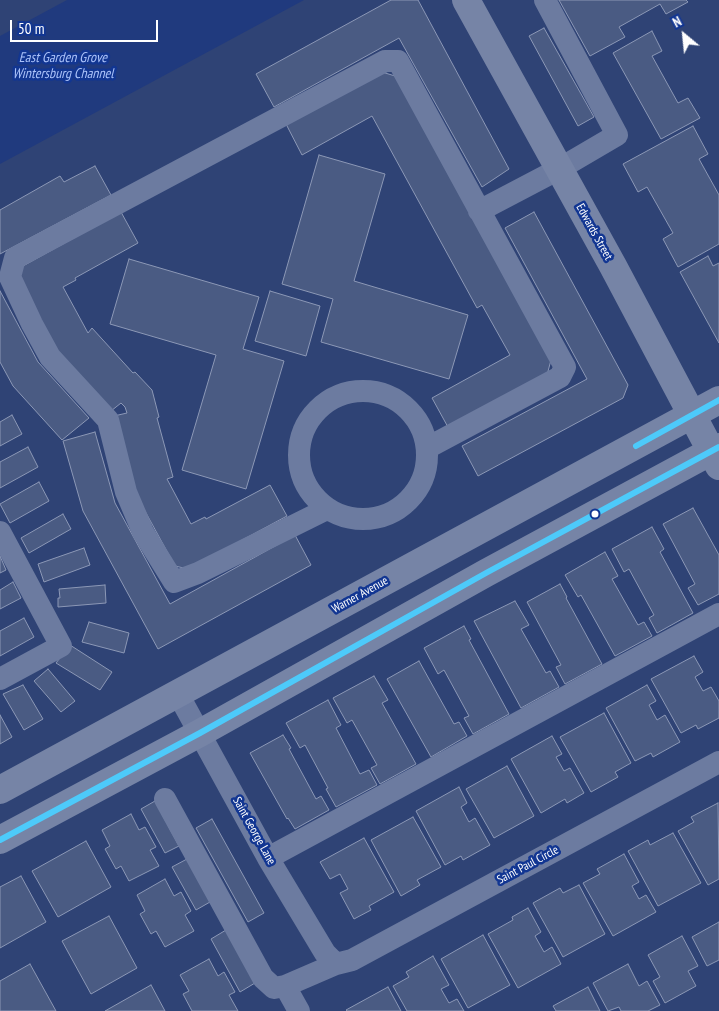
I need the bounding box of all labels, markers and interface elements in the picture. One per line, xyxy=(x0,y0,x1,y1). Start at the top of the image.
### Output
scale bar xyxy=(12,10,160,42)
north arrow xyxy=(659,10,709,60)
text: N xyxy=(669,12,685,31)
text: 50 m xyxy=(18,19,44,38)
water label: East Garden Grove Wintersburg Channel xyxy=(12,50,114,82)
street label: Edwards Street xyxy=(573,201,615,263)
unlabelled marker xyxy=(590,509,600,519)
street label: Warner Avenue xyxy=(329,574,391,616)
street label: Saint George Lane xyxy=(229,795,279,867)
street label: Saint Paul Circle xyxy=(495,843,561,887)

